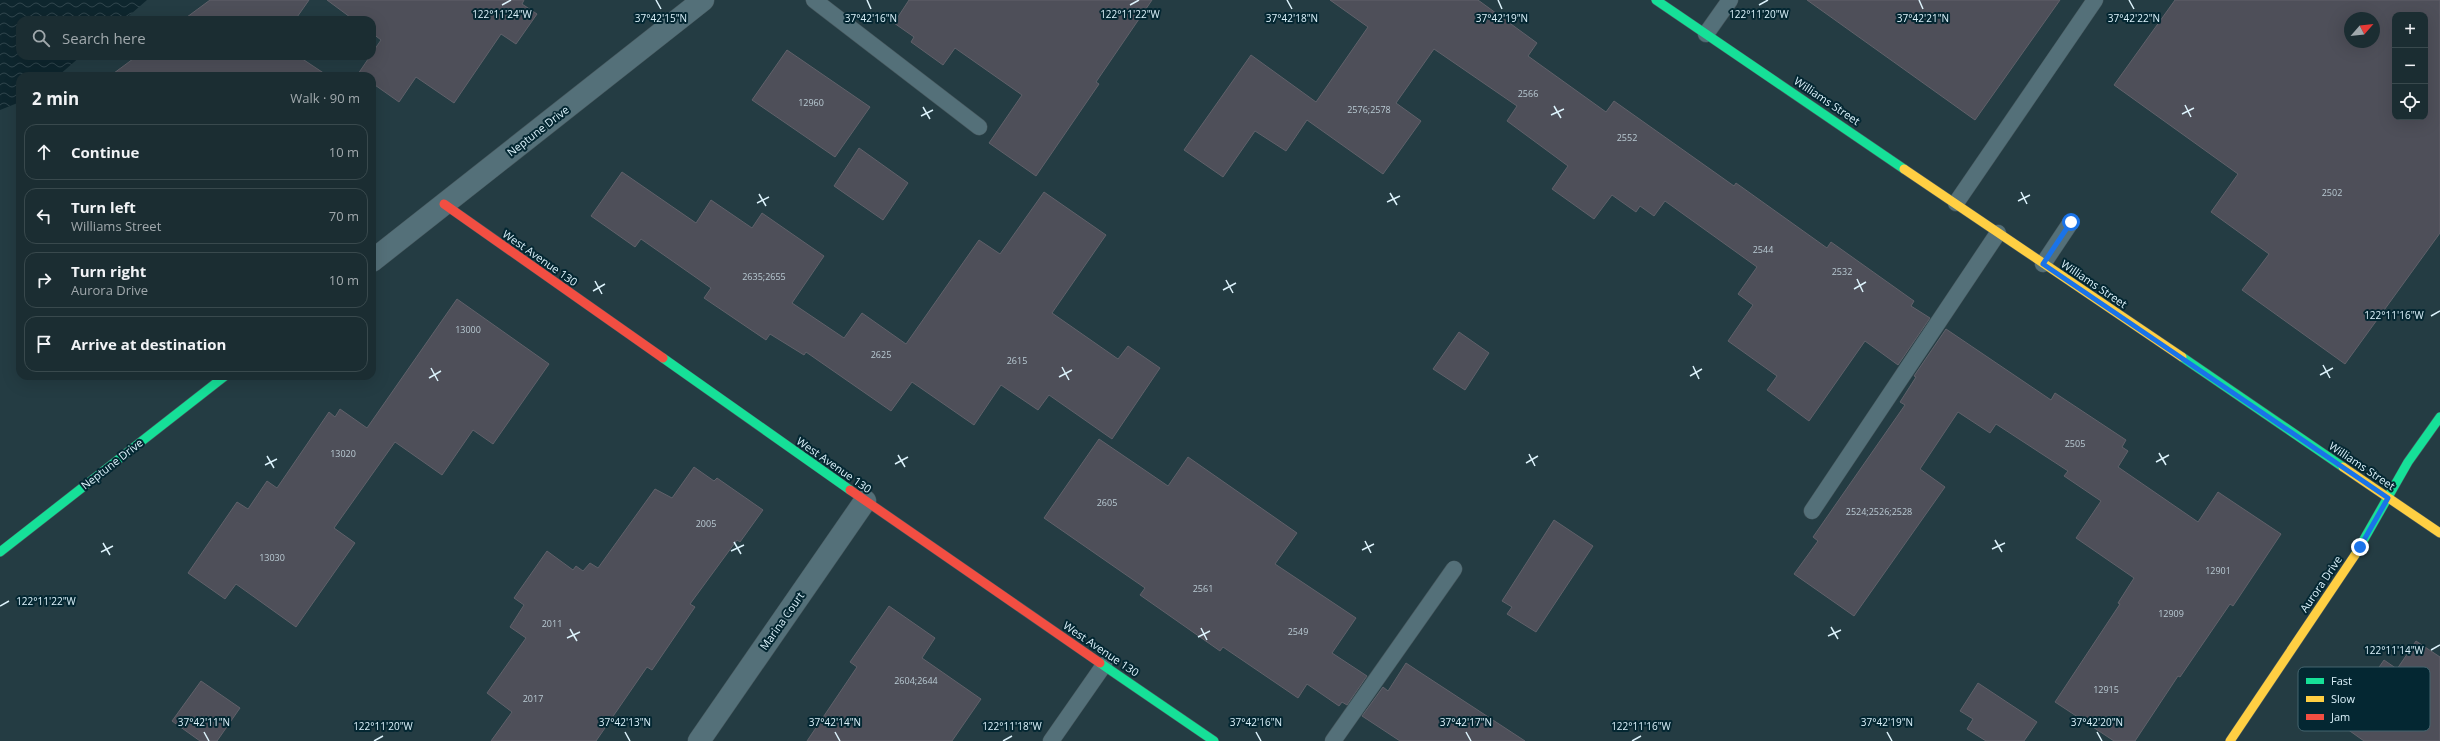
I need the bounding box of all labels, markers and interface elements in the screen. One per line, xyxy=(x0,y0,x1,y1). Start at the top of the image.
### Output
text: 122°11'24"W xyxy=(472,7,533,21)
text: 122°11'22"W xyxy=(1100,7,1161,21)
text: 122°11'20"W xyxy=(1729,7,1790,21)
text: 37°42'15"N xyxy=(635,11,687,25)
text: 37°42'16"N xyxy=(845,11,897,25)
text: 37°42'18"N xyxy=(1266,11,1318,25)
text: 37°42'19"N xyxy=(1476,11,1528,25)
text: 37°42'21"N xyxy=(1897,11,1949,25)
text: 37°42'22"N xyxy=(2108,11,2160,25)
north arrow xyxy=(2344,12,2380,48)
map controls xyxy=(2392,12,2428,120)
button: + xyxy=(2392,12,2428,48)
search box xyxy=(16,16,376,60)
icon: search xyxy=(30,27,52,49)
text: Search here xyxy=(62,28,146,48)
button: − xyxy=(2392,48,2428,84)
street label: Williams Street xyxy=(1791,73,1863,128)
button: locate xyxy=(2392,84,2428,120)
text: 2 min xyxy=(32,87,79,110)
house number: 2566 xyxy=(1518,87,1538,100)
text: Walk · 90 m xyxy=(290,89,360,107)
house number: 12960 xyxy=(798,96,824,109)
street label: Neptune Drive xyxy=(504,102,572,159)
house number: 2576;2578 xyxy=(1347,103,1391,116)
house number: 2552 xyxy=(1617,131,1637,144)
icon: ahead xyxy=(33,141,55,163)
text: Continue xyxy=(71,142,139,162)
text: 10 m xyxy=(329,143,359,161)
house number: 2502 xyxy=(2322,186,2342,199)
text: Turn left xyxy=(71,197,136,217)
icon: left xyxy=(33,205,55,227)
text: 70 m xyxy=(329,207,359,225)
route start xyxy=(2062,213,2080,231)
text: Williams Street xyxy=(71,217,161,235)
street label: West Avenue 130 xyxy=(500,226,581,289)
house number: 2544 xyxy=(1753,243,1773,256)
street label: Williams Street xyxy=(2058,256,2130,311)
text: Turn right xyxy=(71,261,146,281)
house number: 2532 xyxy=(1832,265,1852,278)
icon: right xyxy=(33,269,55,291)
house number: 2635;2655 xyxy=(742,270,786,283)
text: 10 m xyxy=(329,271,359,289)
text: Aurora Drive xyxy=(71,281,148,299)
text: 122°11'16"W xyxy=(2364,308,2425,322)
house number: 13000 xyxy=(455,323,481,336)
icon: arrive xyxy=(33,333,55,355)
text: Arrive at destination xyxy=(71,334,226,354)
house number: 2625 xyxy=(871,348,891,361)
house number: 2615 xyxy=(1007,354,1027,367)
street label: West Avenue 130 xyxy=(794,433,875,496)
street label: Neptune Drive xyxy=(78,435,146,492)
house number: 2505 xyxy=(2065,437,2085,450)
street label: Williams Street xyxy=(2326,438,2398,493)
house number: 13020 xyxy=(330,447,356,460)
house number: 2605 xyxy=(1097,496,1117,509)
house number: 2524;2526;2528 xyxy=(1846,505,1912,518)
house number: 2005 xyxy=(696,517,716,530)
route end xyxy=(2351,538,2369,556)
house number: 13030 xyxy=(259,551,285,564)
street label: Aurora Drive xyxy=(2296,552,2345,615)
house number: 12901 xyxy=(2205,564,2231,577)
house number: 2561 xyxy=(1193,582,1213,595)
street label: Marina Court xyxy=(756,589,807,653)
text: 122°11'22"W xyxy=(16,594,77,608)
house number: 12909 xyxy=(2158,607,2184,620)
house number: 2011 xyxy=(542,617,562,630)
street label: West Avenue 130 xyxy=(1060,618,1142,680)
house number: 2549 xyxy=(1288,625,1308,638)
text: 122°11'14"W xyxy=(2364,643,2425,657)
legend xyxy=(2298,667,2430,731)
text: Fast xyxy=(2331,673,2352,688)
house number: 2604;2644 xyxy=(894,674,938,687)
house number: 12915 xyxy=(2093,683,2119,696)
text: Slow xyxy=(2331,691,2355,706)
house number: 2017 xyxy=(523,692,543,705)
text: Jam xyxy=(2330,709,2350,724)
text: 37°42'11"N xyxy=(178,715,230,729)
text: 37°42'13"N xyxy=(599,715,651,729)
text: 37°42'14"N xyxy=(809,715,861,729)
text: 37°42'16"N xyxy=(1230,715,1282,729)
text: 37°42'17"N xyxy=(1440,715,1492,729)
text: 37°42'19"N xyxy=(1861,715,1913,729)
text: 37°42'20"N xyxy=(2071,715,2123,729)
text: 122°11'20"W xyxy=(353,719,414,733)
text: 122°11'18"W xyxy=(982,719,1043,733)
text: 122°11'16"W xyxy=(1611,719,1672,733)

